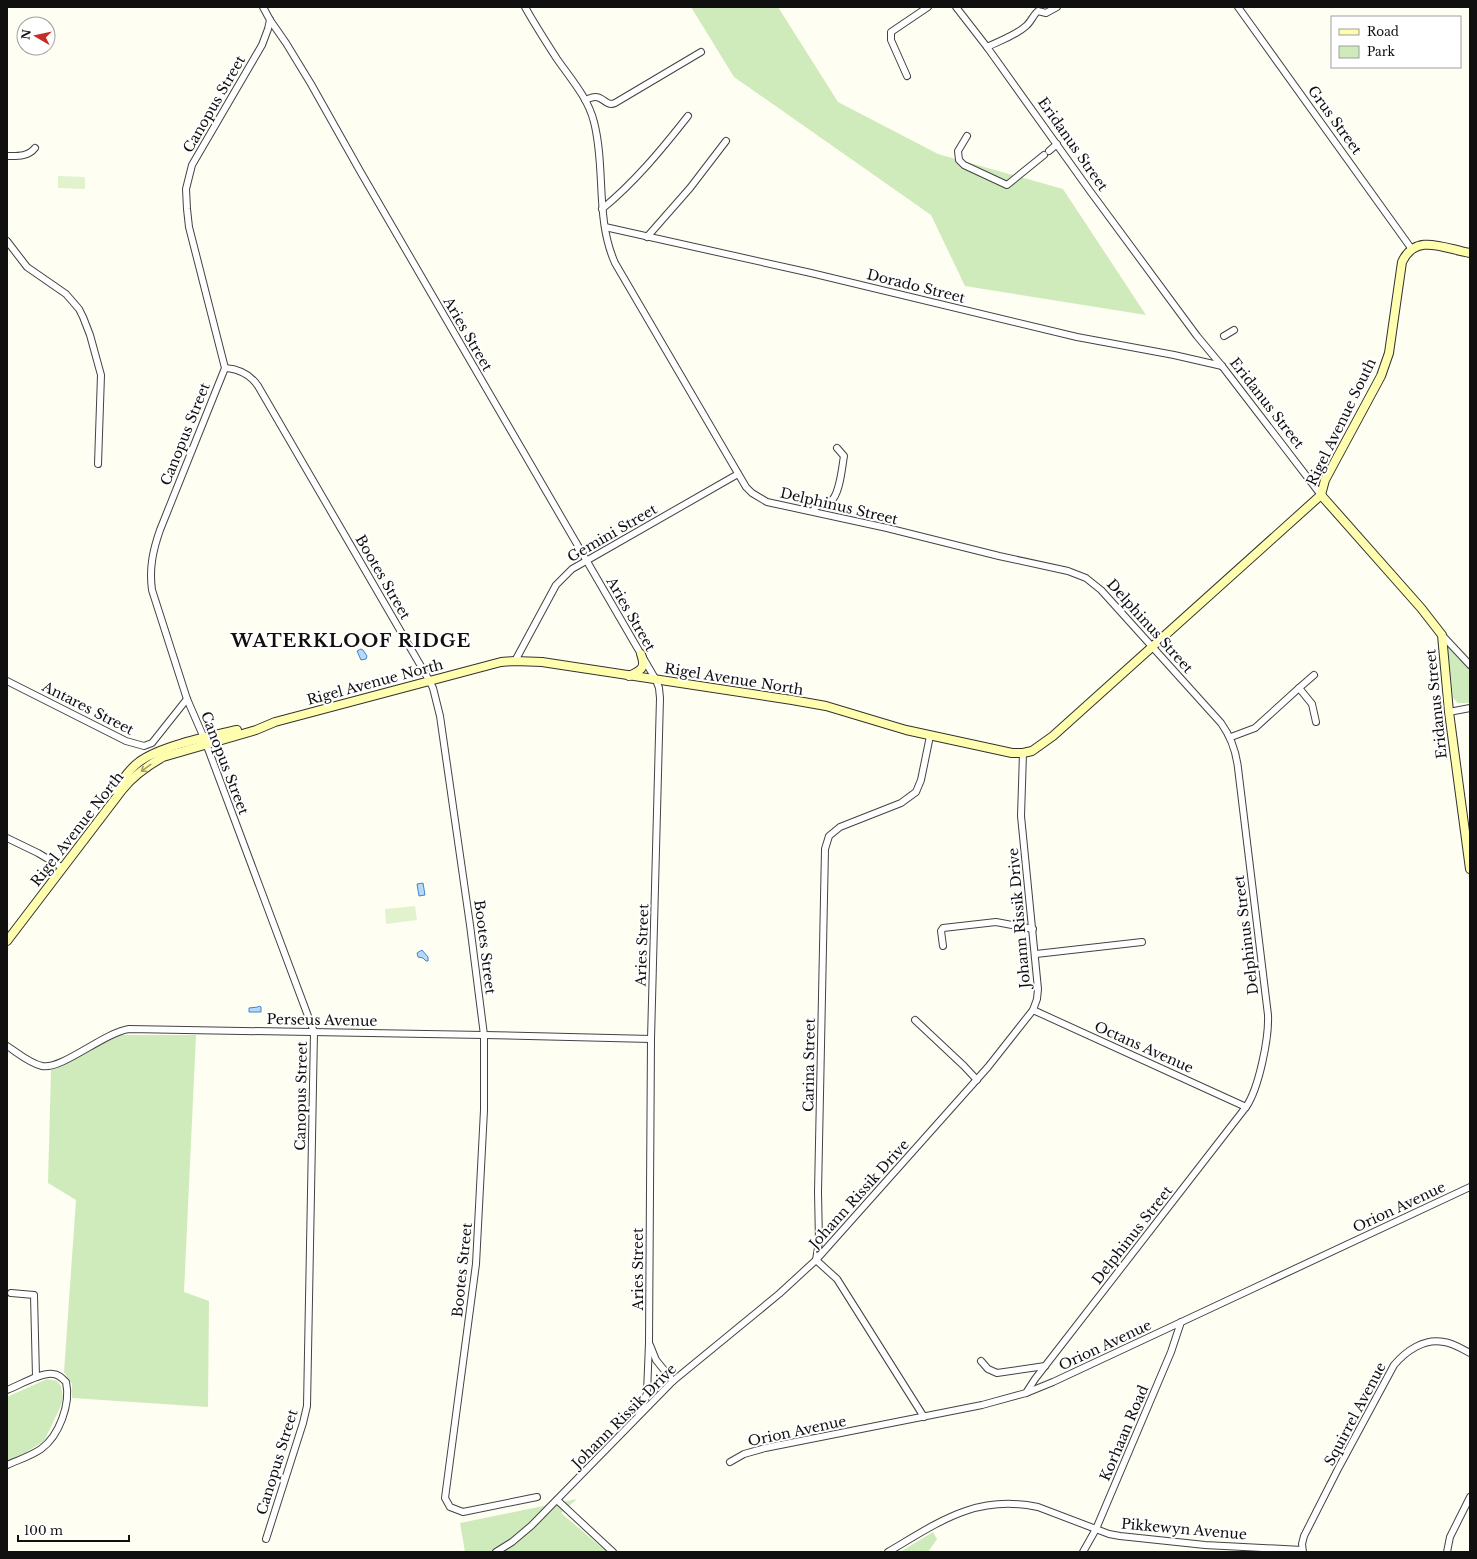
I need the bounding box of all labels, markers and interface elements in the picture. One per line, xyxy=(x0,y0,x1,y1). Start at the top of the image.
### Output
north arrow xyxy=(16,16,56,56)
legend xyxy=(1331,16,1461,68)
text: Road xyxy=(1367,24,1399,39)
text: N xyxy=(18,28,34,41)
text: Park xyxy=(1367,44,1395,59)
street label: Canopus Street xyxy=(179,52,249,156)
street label: Grus Street xyxy=(1304,82,1366,159)
street label: Eridanus Street xyxy=(1034,94,1112,195)
street label: Dorado Street xyxy=(865,265,968,307)
street label: Aries Street xyxy=(439,293,497,375)
street label: Eridanus Street xyxy=(1226,354,1308,453)
street label: Rigel Avenue South xyxy=(1302,355,1380,489)
street label: Canopus Street xyxy=(156,379,214,488)
street label: Delphinus Street xyxy=(778,484,900,528)
street label: Gemini Street xyxy=(564,500,661,566)
street label: Bootes Street xyxy=(351,531,415,623)
street label: Aries Street xyxy=(602,573,660,655)
street label: Delphinus Street xyxy=(1103,575,1197,677)
district label: WATERKLOOF RIDGE xyxy=(230,630,471,652)
street label: Eridanus Street xyxy=(1421,647,1451,760)
street label: Rigel Avenue North xyxy=(305,655,446,709)
street label: Rigel Avenue North xyxy=(663,659,805,699)
street label: Antares Street xyxy=(38,677,137,739)
street label: Canopus Street xyxy=(197,709,253,818)
one-way arrow xyxy=(141,764,152,772)
street label: Rigel Avenue North xyxy=(27,768,128,890)
street label: Johann Rissik Drive xyxy=(1004,847,1034,991)
street label: Delphinus Street xyxy=(1230,873,1262,996)
street label: Bootes Street xyxy=(470,899,500,996)
street label: Aries Street xyxy=(632,903,652,988)
street label: Perseus Avenue xyxy=(266,1010,378,1030)
street label: Carina Street xyxy=(799,1017,819,1112)
street label: Octans Avenue xyxy=(1092,1017,1196,1077)
street label: Canopus Street xyxy=(291,1041,311,1151)
street label: Johann Rissik Drive xyxy=(804,1136,913,1254)
street label: Orion Avenue xyxy=(1350,1178,1448,1236)
street label: Delphinus Street xyxy=(1088,1181,1177,1288)
street label: Bootes Street xyxy=(448,1221,476,1318)
street label: Aries Street xyxy=(629,1227,647,1311)
street label: Orion Avenue xyxy=(1056,1316,1154,1374)
street label: Squirrel Avenue xyxy=(1320,1359,1390,1469)
street label: Johann Rissik Drive xyxy=(566,1360,680,1474)
street label: Korhaan Road xyxy=(1096,1382,1153,1484)
street label: Canopus Street xyxy=(252,1407,302,1517)
street label: Orion Avenue xyxy=(746,1412,848,1450)
street label: Pikkewyn Avenue xyxy=(1120,1515,1248,1543)
scale bar xyxy=(18,1517,129,1543)
text: 100 m xyxy=(24,1523,63,1538)

